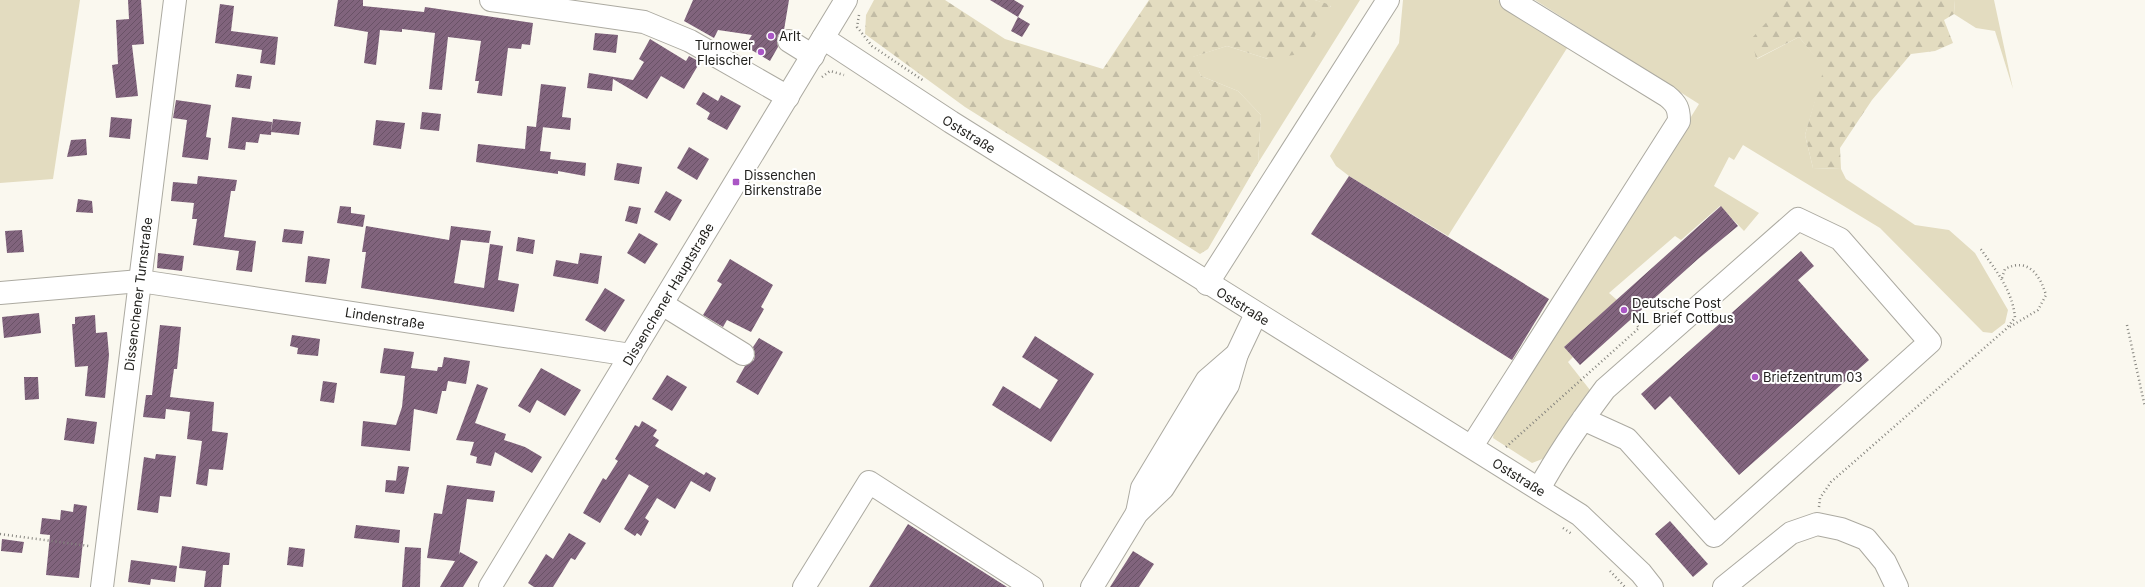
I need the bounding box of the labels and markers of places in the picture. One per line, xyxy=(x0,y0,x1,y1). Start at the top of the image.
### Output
place label: Arlt xyxy=(779,28,801,44)
marker: Arlt xyxy=(766,31,776,41)
place label: Turnower Fleischer xyxy=(695,37,753,68)
marker: Turnower Fleischer xyxy=(756,47,766,57)
place label: Dissenchen Birkenstraße xyxy=(744,167,822,198)
marker: Dissenchen Birkenstraße xyxy=(731,177,741,187)
place label: Deutsche Post NL Brief Cottbus xyxy=(1632,295,1734,326)
marker: Deutsche Post NL Brief Cottbus xyxy=(1619,305,1629,315)
place label: Briefzentrum 03 xyxy=(1763,369,1863,385)
marker: Briefzentrum 03 xyxy=(1750,372,1760,382)

